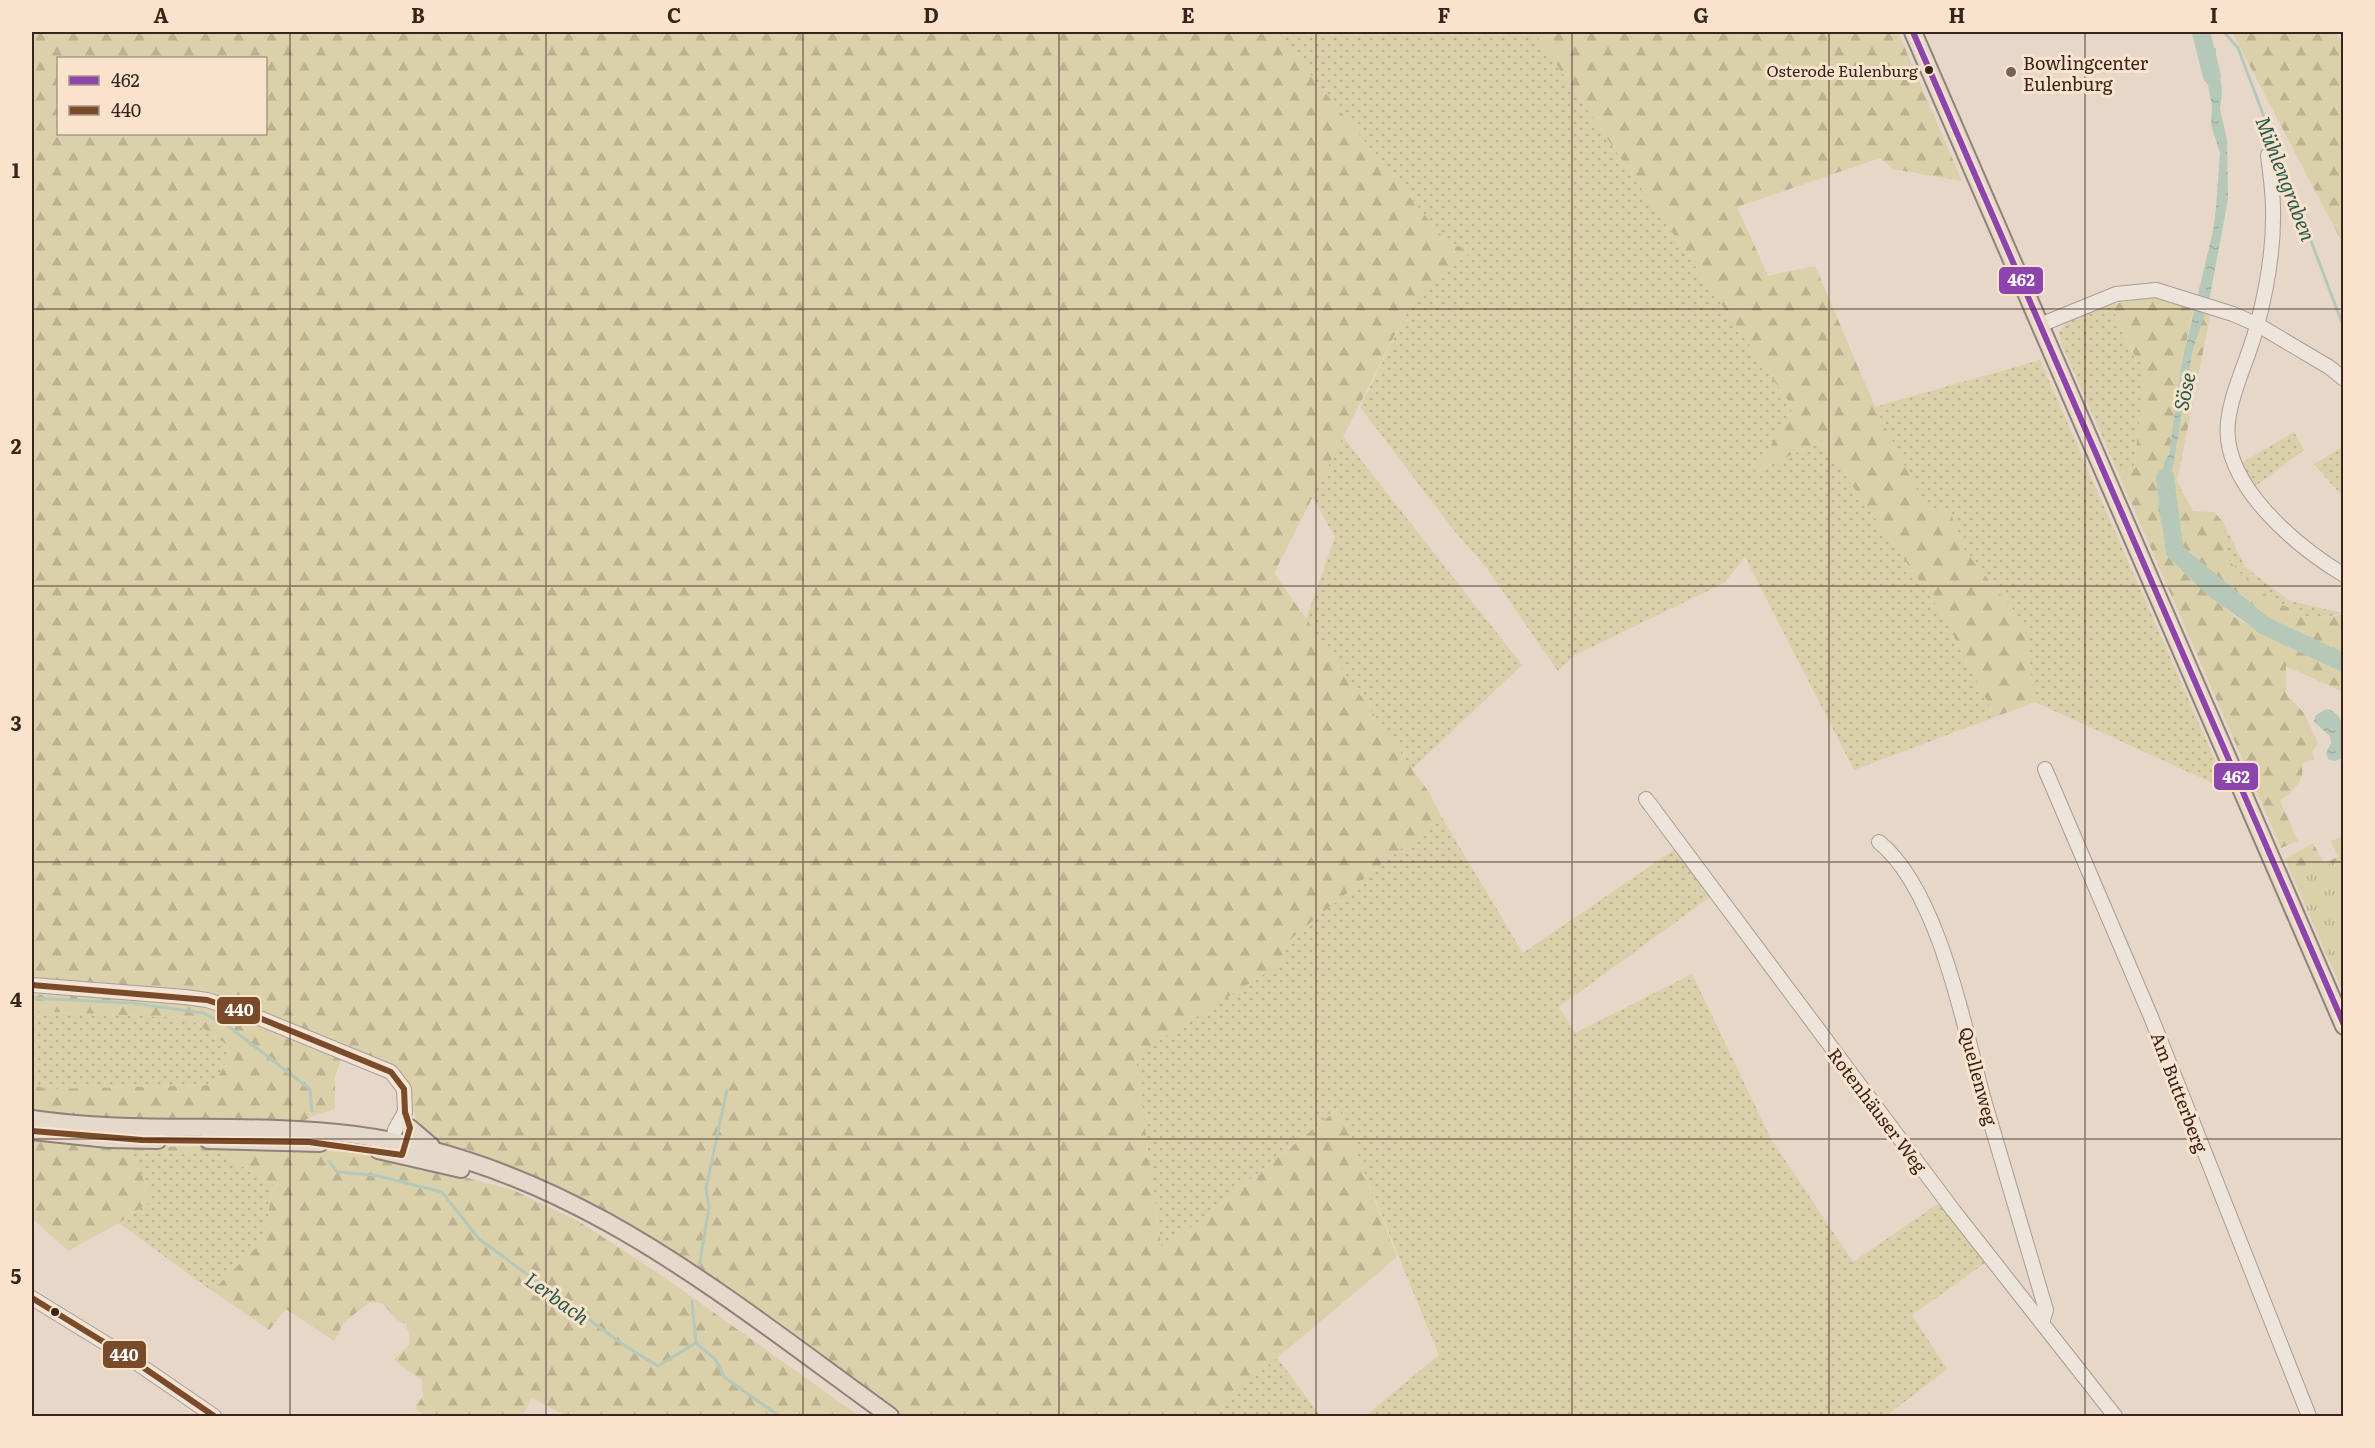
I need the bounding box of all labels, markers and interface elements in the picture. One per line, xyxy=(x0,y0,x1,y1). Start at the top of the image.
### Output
text: A xyxy=(153,0,169,29)
text: B xyxy=(411,0,425,29)
text: C xyxy=(667,0,681,29)
text: D xyxy=(923,0,939,29)
text: E xyxy=(1181,0,1195,29)
text: F xyxy=(1438,0,1451,29)
text: G xyxy=(1693,0,1709,29)
text: H xyxy=(1949,0,1965,29)
text: I xyxy=(2210,0,2218,29)
place label: Bowlingcenter Eulenburg xyxy=(2023,49,2149,97)
legend xyxy=(57,57,267,135)
place label: Osterode Eulenburg xyxy=(1766,58,1918,82)
marker: Osterode Eulenburg xyxy=(1923,64,1935,76)
marker: Bowlingcenter Eulenburg xyxy=(2004,65,2018,79)
text: 462 xyxy=(111,66,140,93)
text: 440 xyxy=(111,96,141,123)
water label: Mühlengraben xyxy=(2249,111,2325,245)
text: 1 xyxy=(12,154,20,184)
line badge: 462 xyxy=(1998,266,2044,295)
text: 462 xyxy=(2007,267,2035,291)
water label: Söse xyxy=(2164,369,2202,413)
text: 2 xyxy=(11,430,22,460)
text: 3 xyxy=(10,707,22,737)
line badge: 462 xyxy=(2213,762,2259,791)
text: 462 xyxy=(2222,764,2250,788)
text: 4 xyxy=(10,983,22,1013)
line badge: 440 xyxy=(216,996,261,1025)
text: 440 xyxy=(224,997,254,1021)
street label: Quellenweg xyxy=(1953,1024,2005,1129)
street label: Am Butterberg xyxy=(2145,1028,2216,1157)
street label: Rotenhäuser Weg xyxy=(1822,1042,1935,1179)
text: 5 xyxy=(11,1260,22,1290)
water label: Lerbach xyxy=(520,1263,597,1331)
unlabelled marker xyxy=(49,1306,61,1318)
line badge: 440 xyxy=(102,1340,147,1369)
text: 440 xyxy=(109,1342,139,1366)

